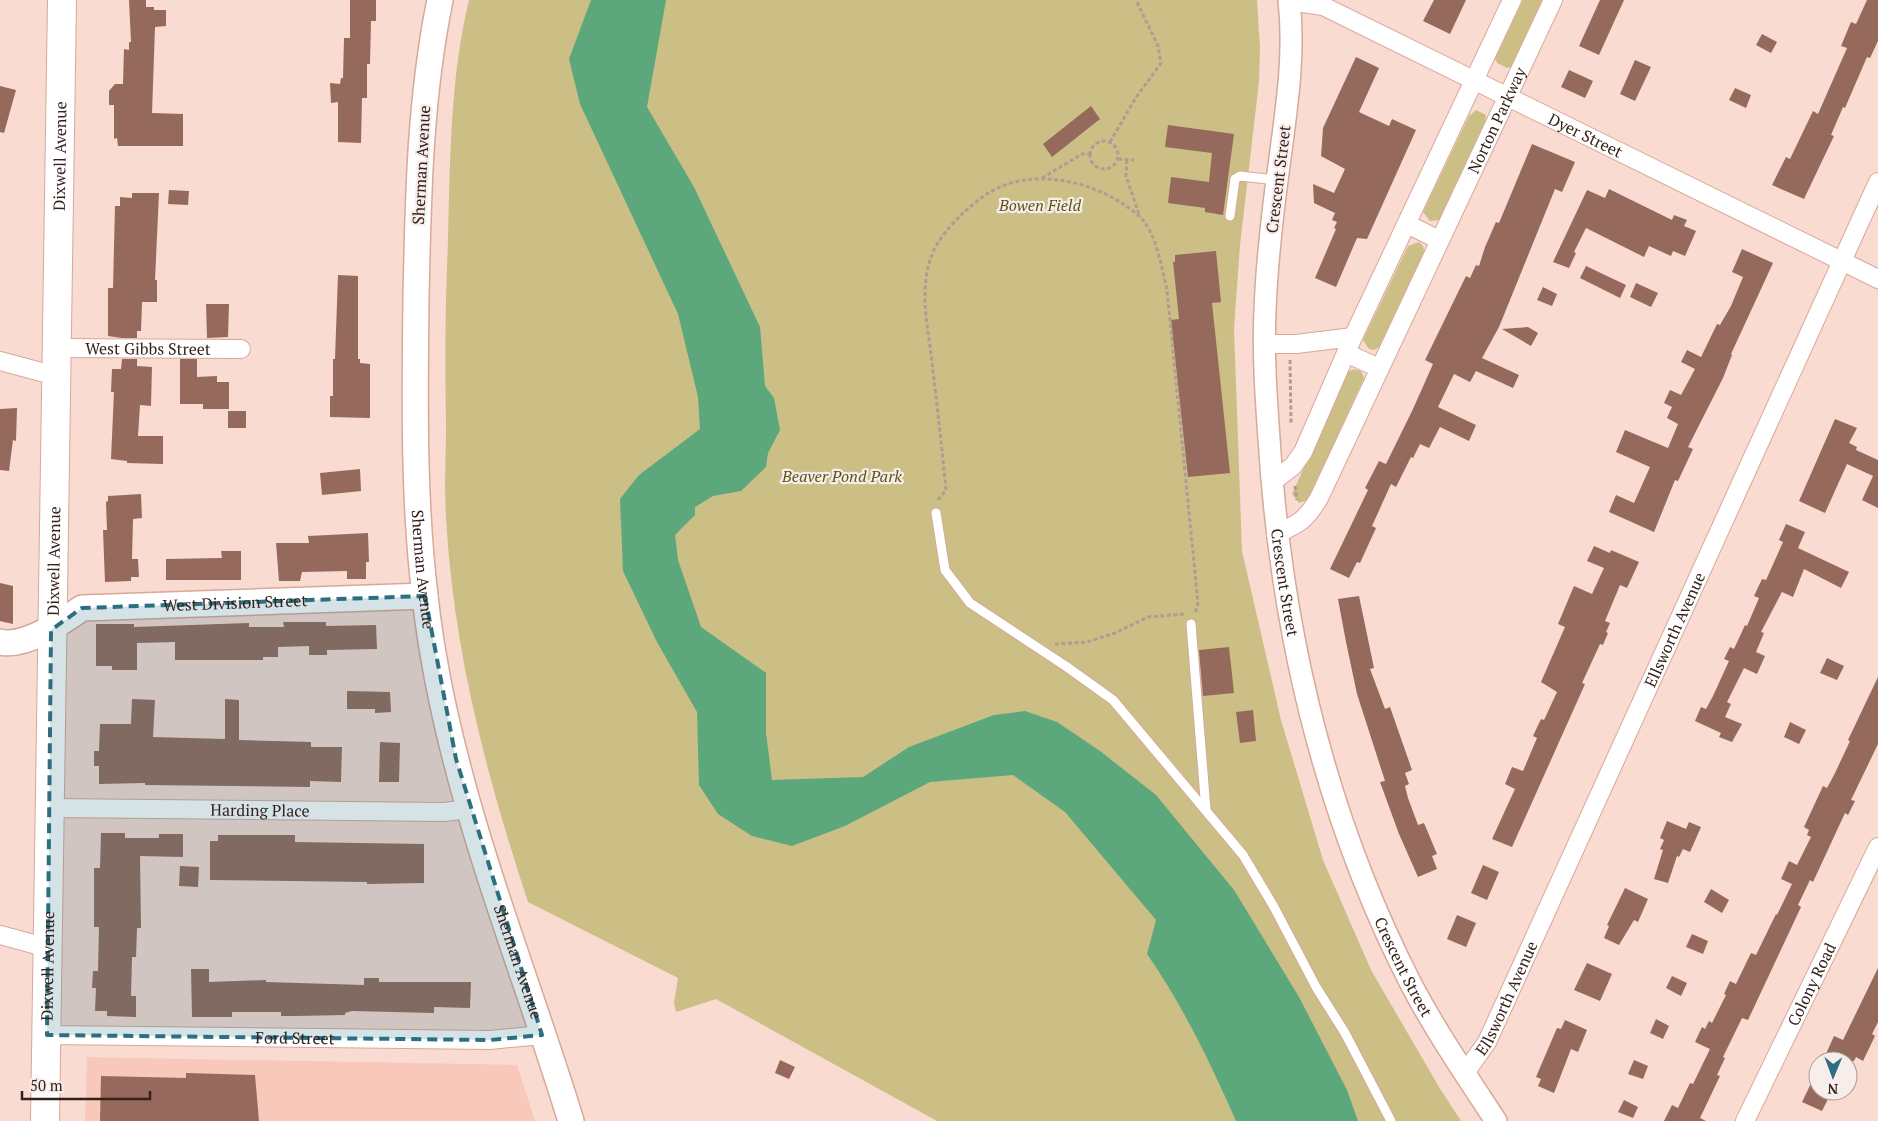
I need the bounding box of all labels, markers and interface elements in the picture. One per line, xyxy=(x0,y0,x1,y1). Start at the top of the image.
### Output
street label: Norton Parkway xyxy=(1462,63,1531,177)
street label: Dixwell Avenue xyxy=(48,101,71,211)
street label: Sherman Avenue xyxy=(407,105,435,225)
street label: Dyer Street xyxy=(1545,108,1626,163)
street label: Crescent Street xyxy=(1260,124,1296,234)
park label: Bowen Field xyxy=(998,194,1081,216)
street label: West Gibbs Street xyxy=(85,337,211,360)
park label: Beaver Pond Park xyxy=(781,465,902,487)
street label: Dixwell Avenue xyxy=(42,506,65,616)
street label: Sherman Avenue xyxy=(407,509,440,630)
street label: Crescent Street xyxy=(1266,527,1304,638)
street label: Ellsworth Avenue xyxy=(1639,569,1710,691)
street label: West Division Street xyxy=(162,589,308,616)
street label: Harding Place xyxy=(210,799,310,822)
street label: Sherman Avenue xyxy=(489,902,548,1022)
street label: Dixwell Avenue xyxy=(36,911,59,1021)
street label: Crescent Street xyxy=(1370,913,1438,1021)
street label: Ellsworth Avenue xyxy=(1470,937,1542,1060)
street label: Colony Road xyxy=(1782,939,1841,1029)
street label: Ford Street xyxy=(255,1026,335,1049)
north arrow xyxy=(1808,1051,1858,1101)
scale bar xyxy=(22,1068,150,1100)
text: 50 m xyxy=(30,1075,63,1095)
text: N xyxy=(1827,1080,1838,1099)

